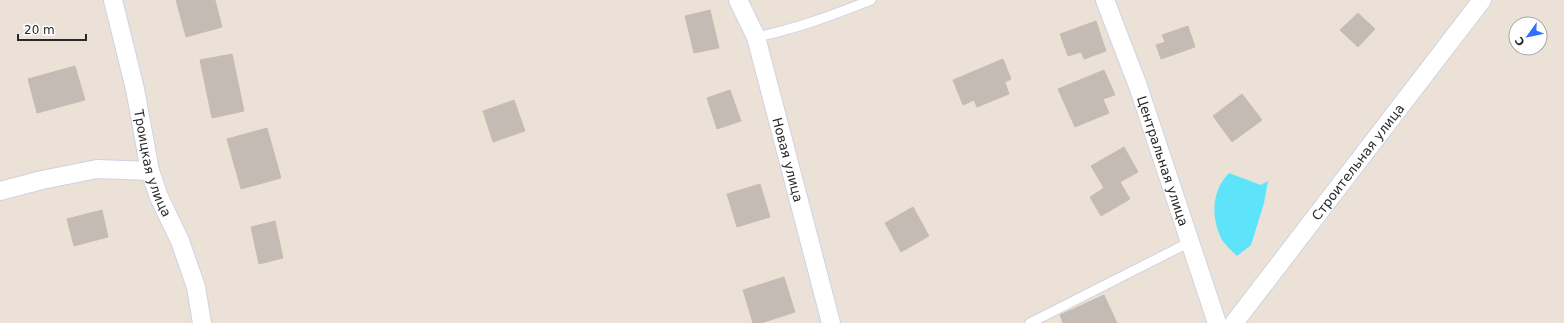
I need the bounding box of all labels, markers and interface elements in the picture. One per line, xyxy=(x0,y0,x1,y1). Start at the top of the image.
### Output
scale bar xyxy=(18,16,86,42)
north arrow xyxy=(1508,16,1548,56)
text: 20 m xyxy=(24,23,55,37)
text: С xyxy=(1512,34,1528,48)
street label: Центральная улица xyxy=(1134,94,1192,228)
street label: Строительная улица xyxy=(1308,101,1407,223)
street label: Троицкая улица xyxy=(131,107,175,219)
street label: Новая улица xyxy=(770,116,806,204)

